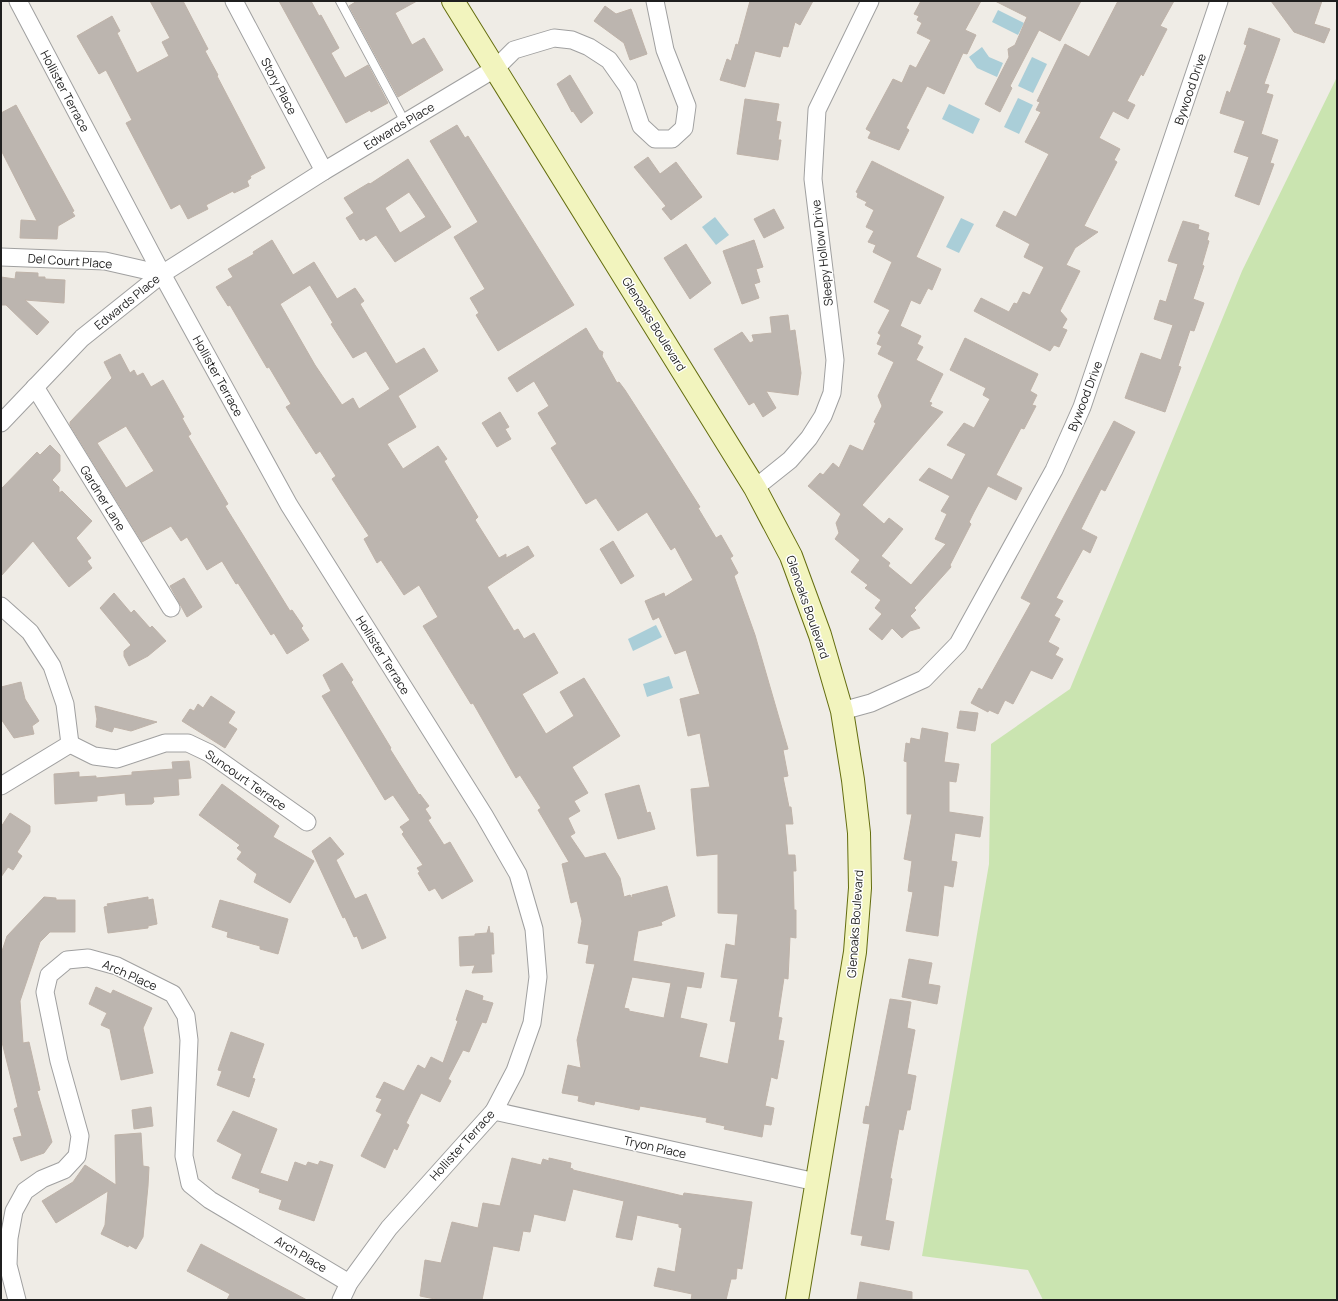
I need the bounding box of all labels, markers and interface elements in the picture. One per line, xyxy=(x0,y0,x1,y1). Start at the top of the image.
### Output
street label: Hollister Terrace xyxy=(36,47,94,135)
street label: Bywood Drive xyxy=(1170,51,1210,127)
street label: Story Place xyxy=(257,55,301,117)
street label: Edwards Place xyxy=(360,98,438,154)
street label: Sleepy Hollow Drive xyxy=(807,199,837,307)
street label: Del Court Place xyxy=(27,250,113,272)
street label: Edwards Place xyxy=(91,270,163,334)
street label: Glenoaks Boulevard xyxy=(618,274,690,374)
street label: Hollister Terrace xyxy=(189,332,247,420)
street label: Bywood Drive xyxy=(1064,358,1106,434)
street label: Gardner Lane xyxy=(76,462,130,534)
street label: Glenoaks Boulevard xyxy=(782,553,834,661)
street label: Hollister Terrace xyxy=(352,612,414,698)
street label: Suncourt Terrace xyxy=(202,746,290,814)
street label: Glenoaks Boulevard xyxy=(843,869,867,979)
street label: Arch Place xyxy=(100,955,160,995)
street label: Hollister Terrace xyxy=(426,1106,498,1184)
street label: Tryon Place xyxy=(622,1132,688,1162)
street label: Arch Place xyxy=(272,1232,330,1276)

